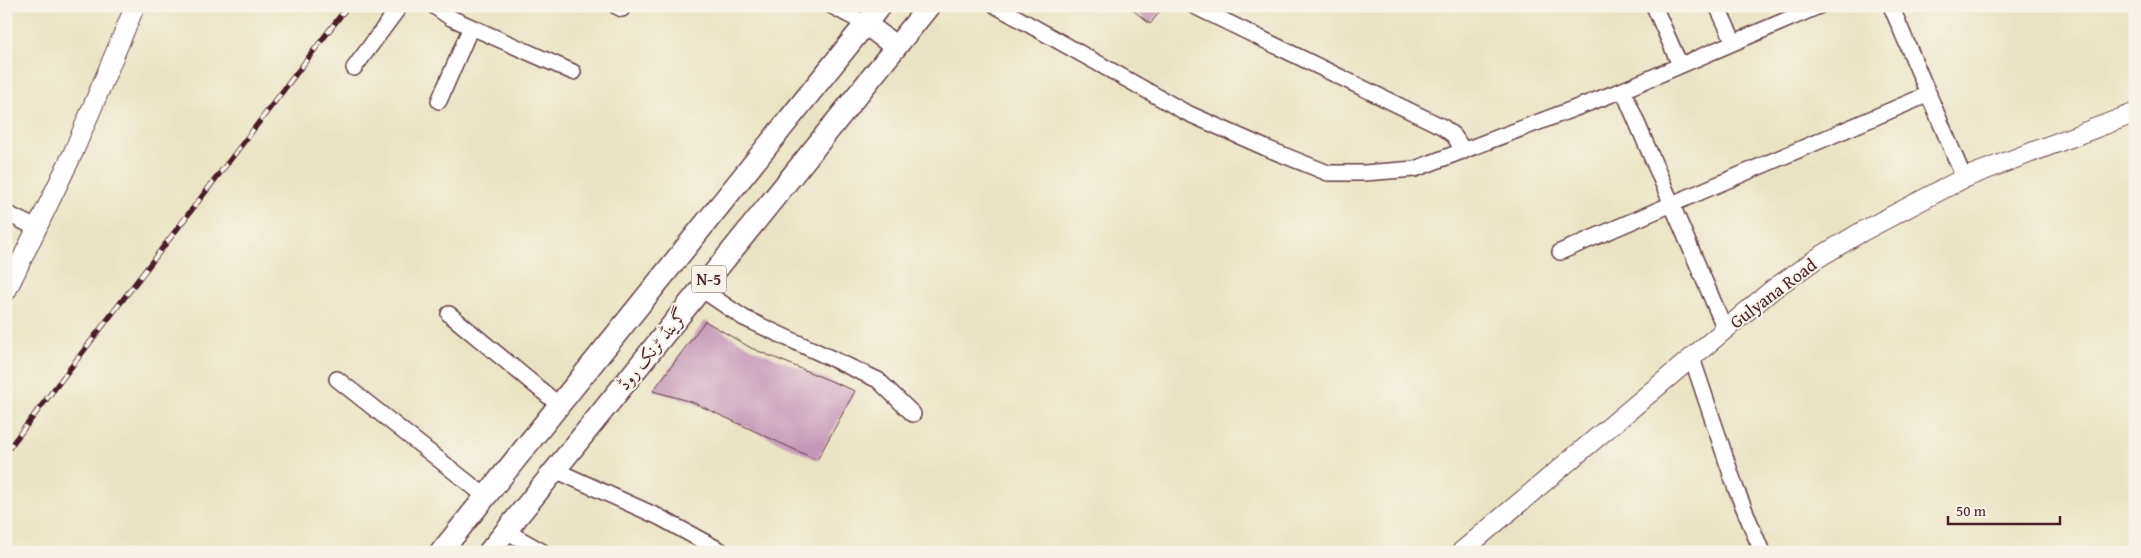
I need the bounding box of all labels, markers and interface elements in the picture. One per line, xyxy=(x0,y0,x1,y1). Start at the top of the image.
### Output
street label: Gulyana Road xyxy=(1724,251,1823,335)
road number: N-5 xyxy=(692,266,726,292)
street label: گرینڈ ٹرنک روڈ xyxy=(610,302,694,396)
scale bar xyxy=(1948,493,2061,525)
text: 50 m xyxy=(1956,500,1987,521)

